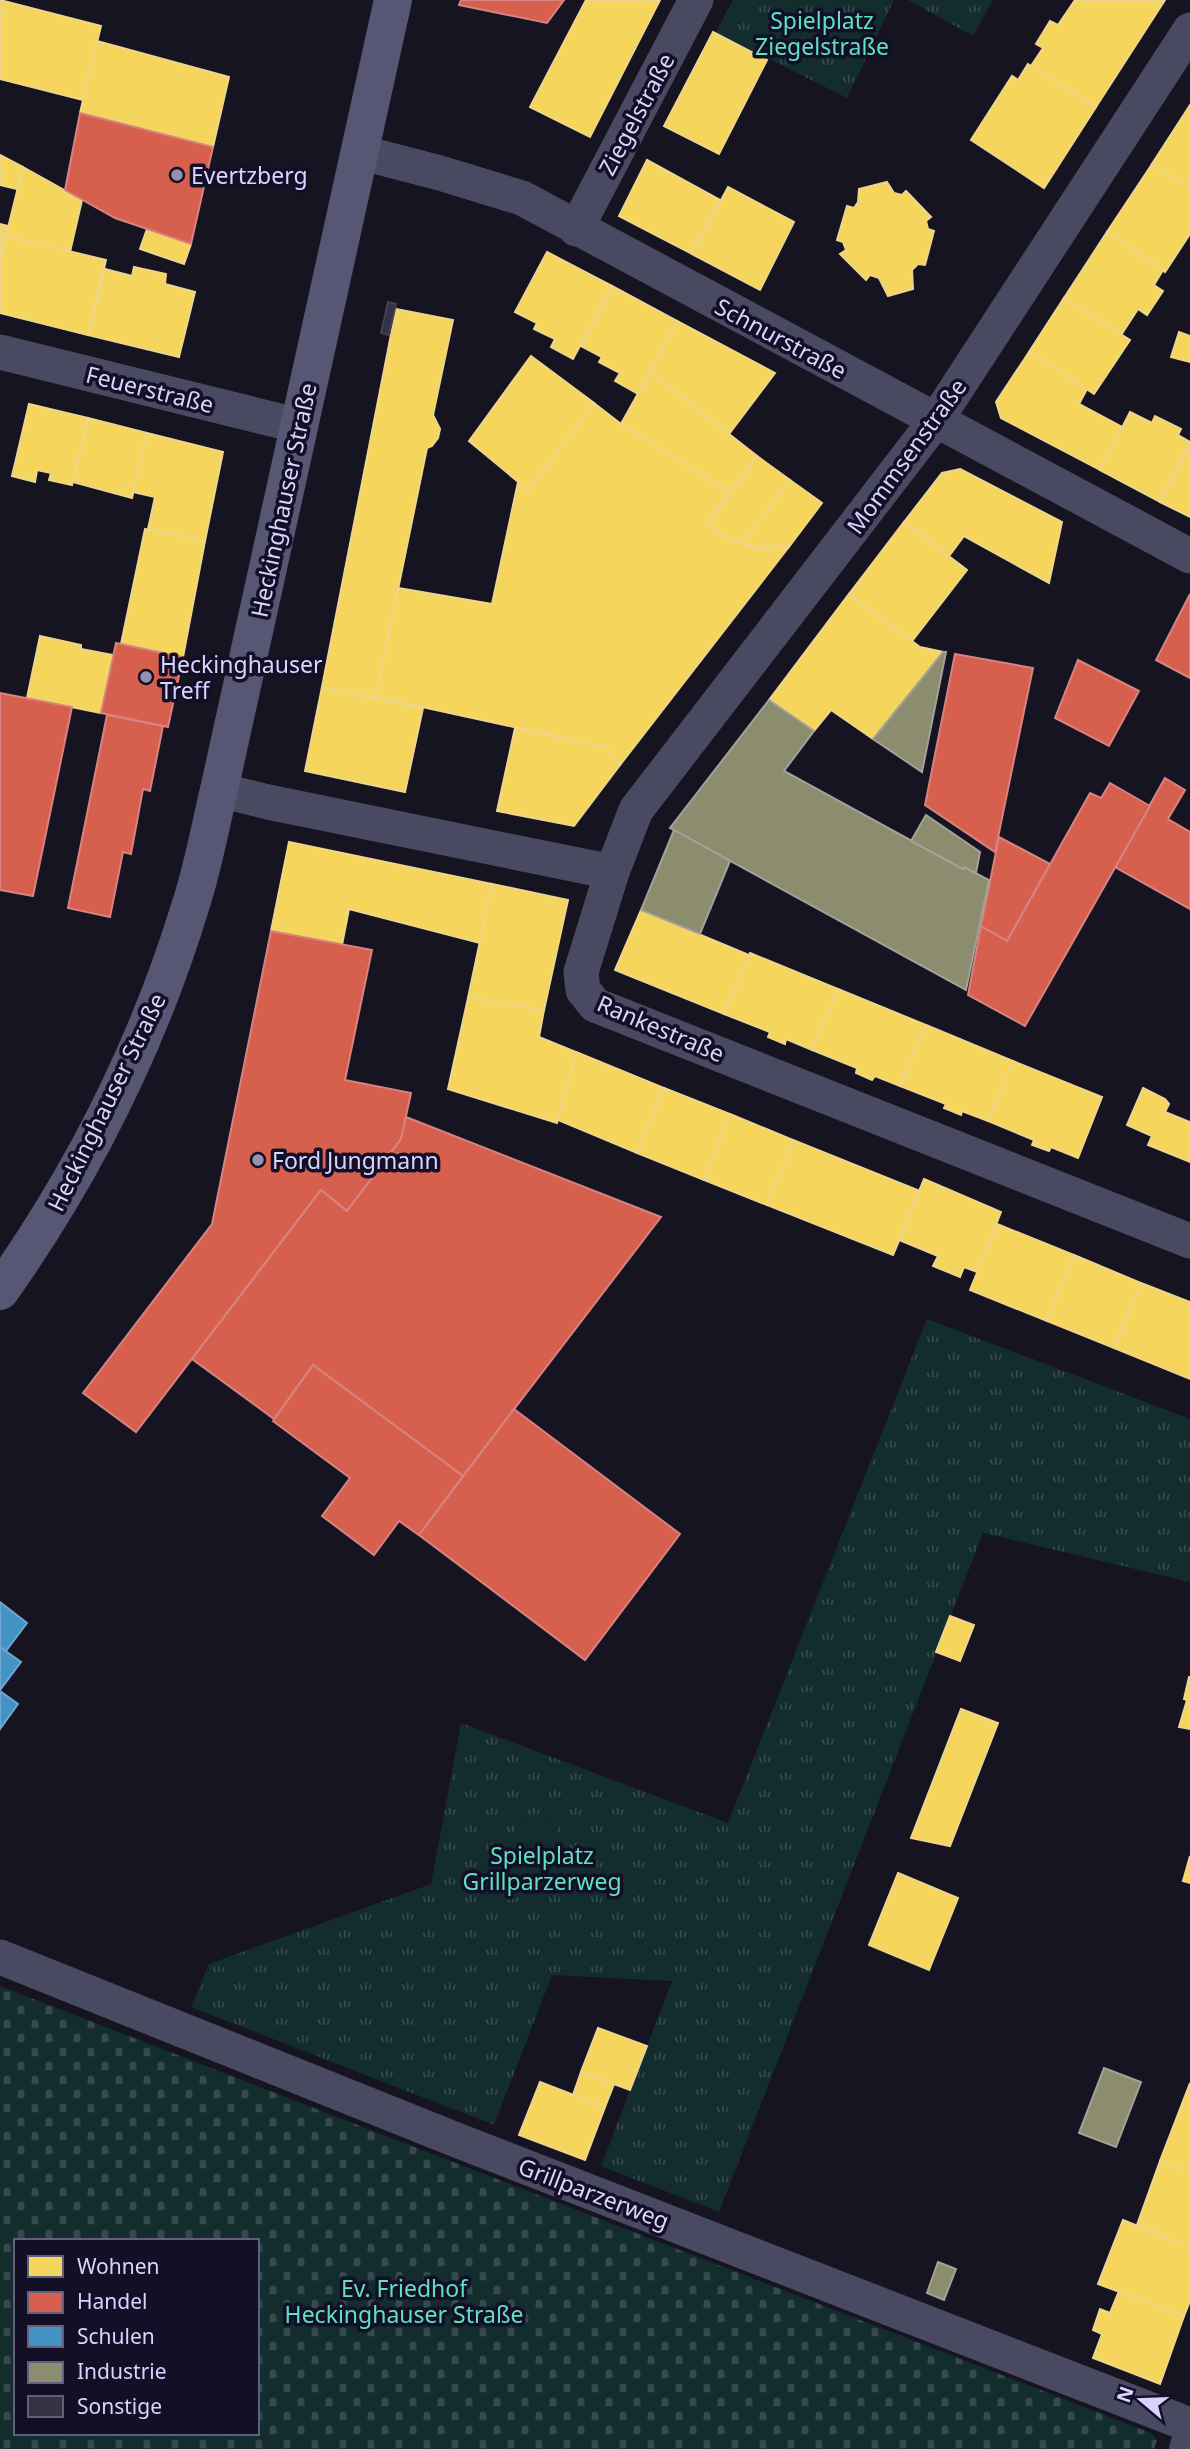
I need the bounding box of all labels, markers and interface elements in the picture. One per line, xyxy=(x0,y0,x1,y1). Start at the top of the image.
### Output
park label: Spielplatz Ziegelstraße xyxy=(755,4,889,62)
street label: Ziegelstraße xyxy=(590,47,682,181)
place label: Evertzberg xyxy=(191,159,308,191)
marker: Evertzberg xyxy=(169,167,185,183)
street label: Schnurstraße xyxy=(710,290,852,386)
street label: Feuerstraße xyxy=(83,358,217,420)
street label: Mommsenstraße xyxy=(839,372,973,540)
street label: Heckinghauser Straße xyxy=(243,380,323,620)
place label: Heckinghauser Treff xyxy=(160,648,323,706)
marker: Heckinghauser Treff xyxy=(138,669,154,685)
street label: Rankestraße xyxy=(592,987,730,1069)
street label: Heckinghauser Straße xyxy=(39,988,173,1216)
place label: Ford Jungmann xyxy=(272,1144,439,1176)
marker: Ford Jungmann xyxy=(250,1152,266,1168)
park label: Spielplatz Grillparzerweg xyxy=(462,1839,622,1897)
street label: Grillparzerweg xyxy=(514,2150,674,2236)
legend xyxy=(14,2239,259,2435)
text: Wohnen xyxy=(77,2252,160,2280)
park label: Ev. Friedhof Heckinghauser Straße xyxy=(285,2272,523,2330)
text: Handel xyxy=(77,2287,148,2315)
text: Schulen xyxy=(77,2322,155,2350)
text: Industrie xyxy=(77,2357,167,2385)
north arrow xyxy=(1106,2365,1176,2435)
text: N xyxy=(1110,2383,1140,2406)
text: Sonstige xyxy=(77,2392,162,2420)

